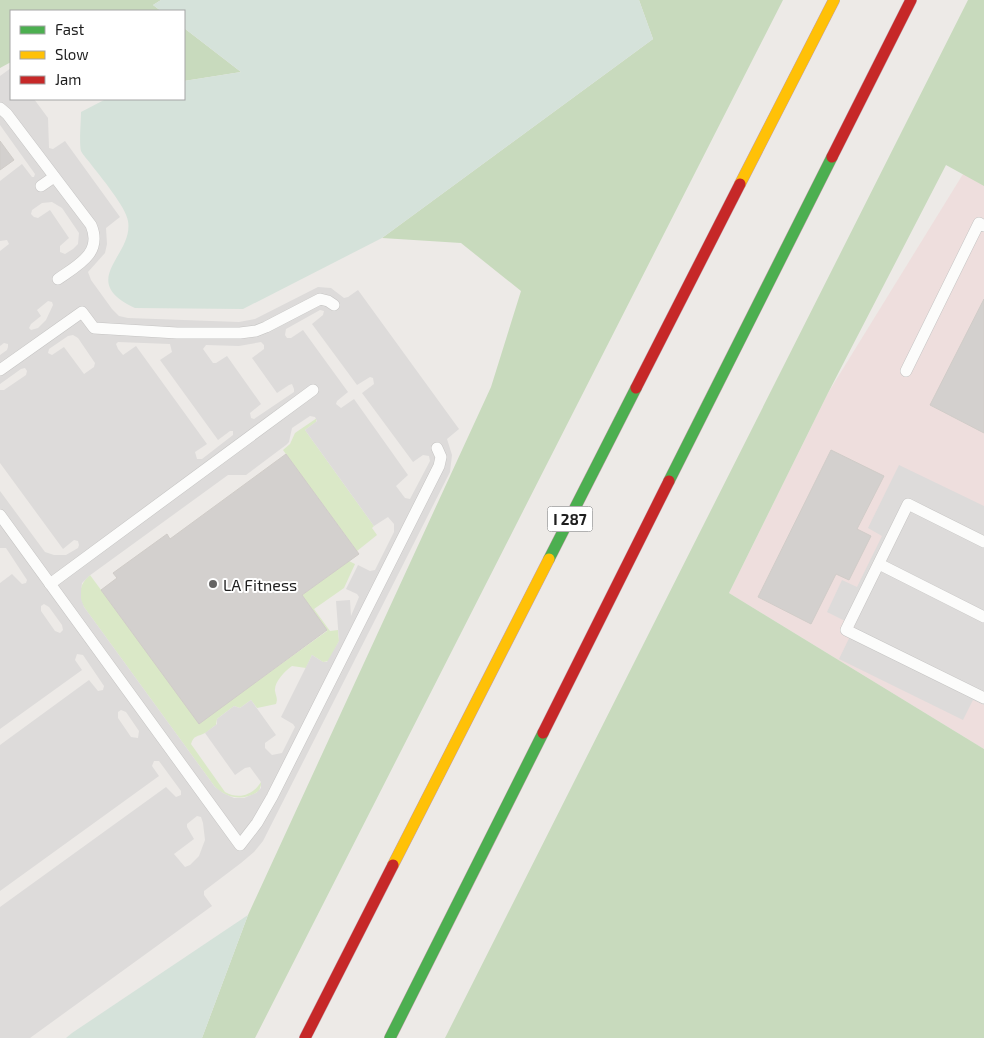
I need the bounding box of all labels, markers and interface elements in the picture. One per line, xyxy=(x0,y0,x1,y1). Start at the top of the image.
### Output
legend xyxy=(10,10,185,100)
text: Fast xyxy=(55,20,85,38)
text: Slow xyxy=(55,45,89,63)
text: Jam xyxy=(55,70,81,88)
road number: I 287 xyxy=(548,506,592,532)
place label: LA Fitness xyxy=(223,575,297,594)
marker: LA Fitness xyxy=(207,578,219,590)

